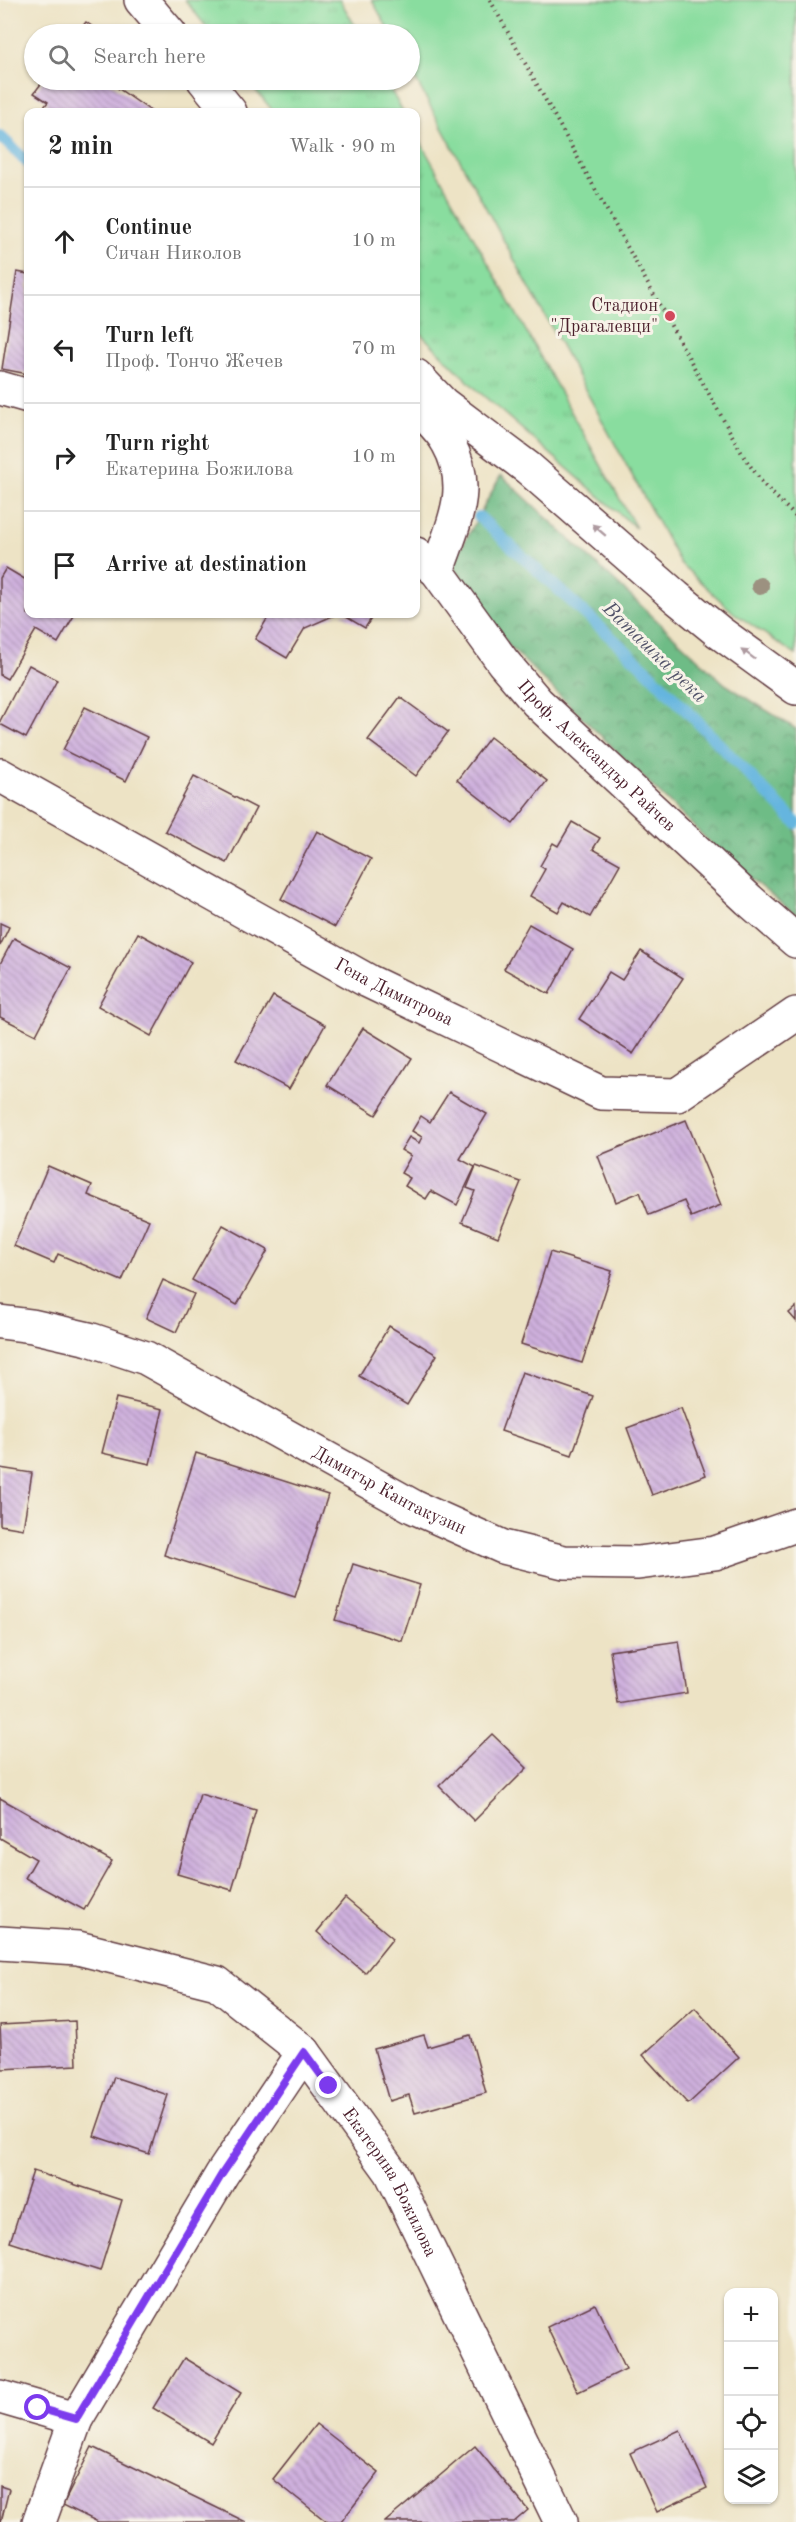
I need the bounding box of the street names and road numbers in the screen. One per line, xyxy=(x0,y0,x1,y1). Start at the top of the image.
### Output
street label: Проф. Александър Райчев xyxy=(514,677,679,835)
street label: Гена Димитрова xyxy=(332,955,456,1030)
street label: Димитър Кантакузин xyxy=(309,1443,469,1538)
street label: Екатерина Божилова xyxy=(339,2105,440,2260)

